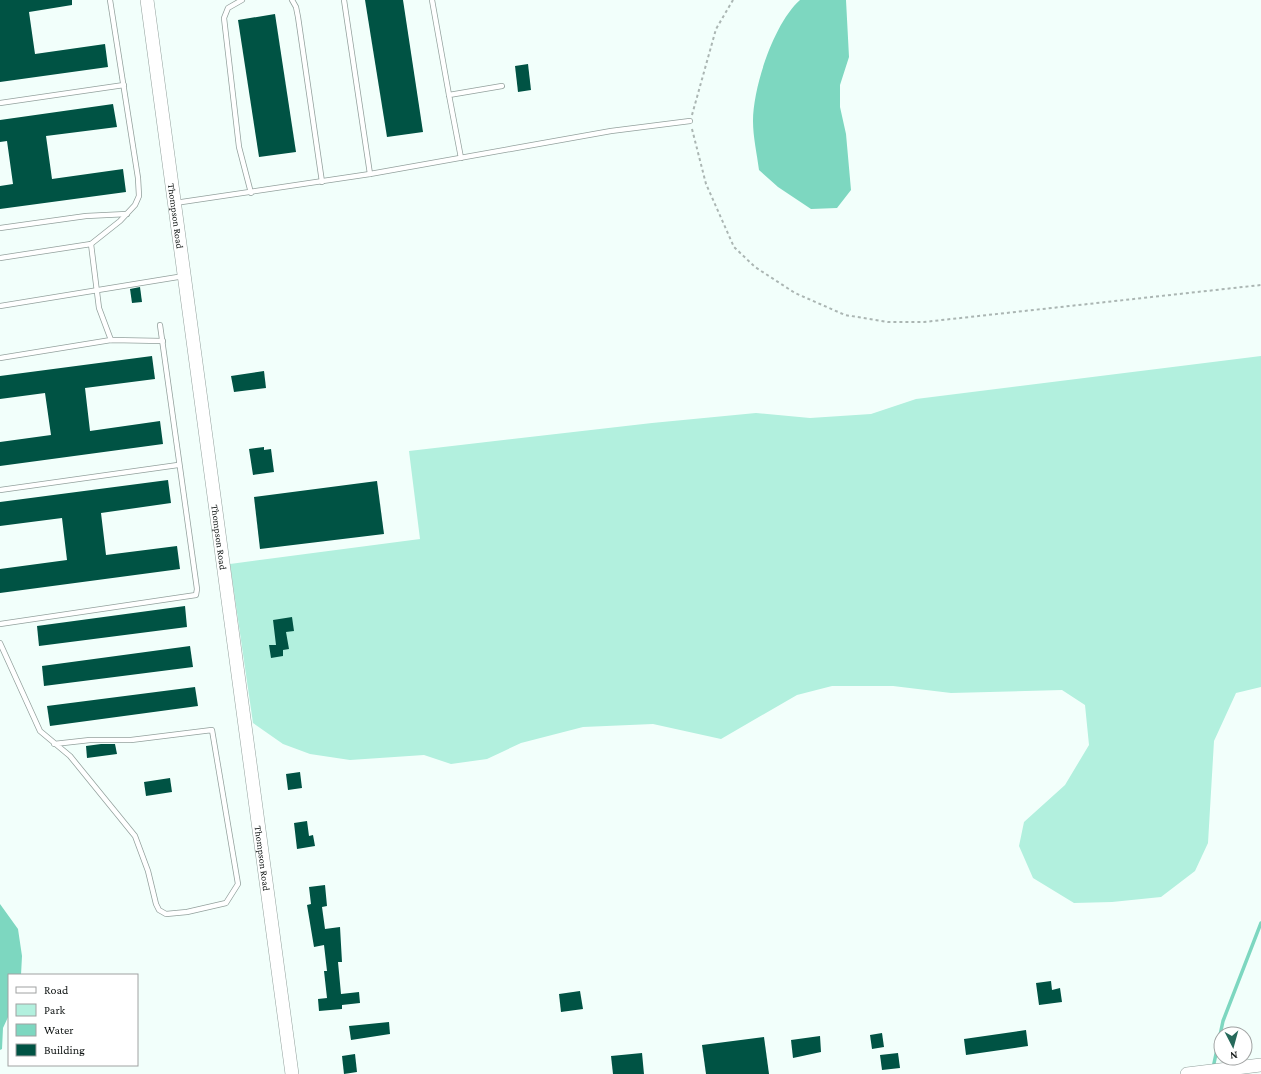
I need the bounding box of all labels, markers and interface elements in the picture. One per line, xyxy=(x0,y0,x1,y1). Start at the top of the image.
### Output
street label: Thompson Road xyxy=(166,183,186,250)
street label: Thompson Road xyxy=(209,504,229,571)
street label: Thompson Road xyxy=(253,825,272,892)
legend xyxy=(8,974,138,1066)
text: Road xyxy=(44,983,69,997)
text: Park xyxy=(44,1003,66,1017)
text: Water xyxy=(44,1023,74,1037)
north arrow xyxy=(1213,1026,1253,1066)
text: Building xyxy=(44,1043,85,1057)
text: N xyxy=(1229,1050,1238,1062)

